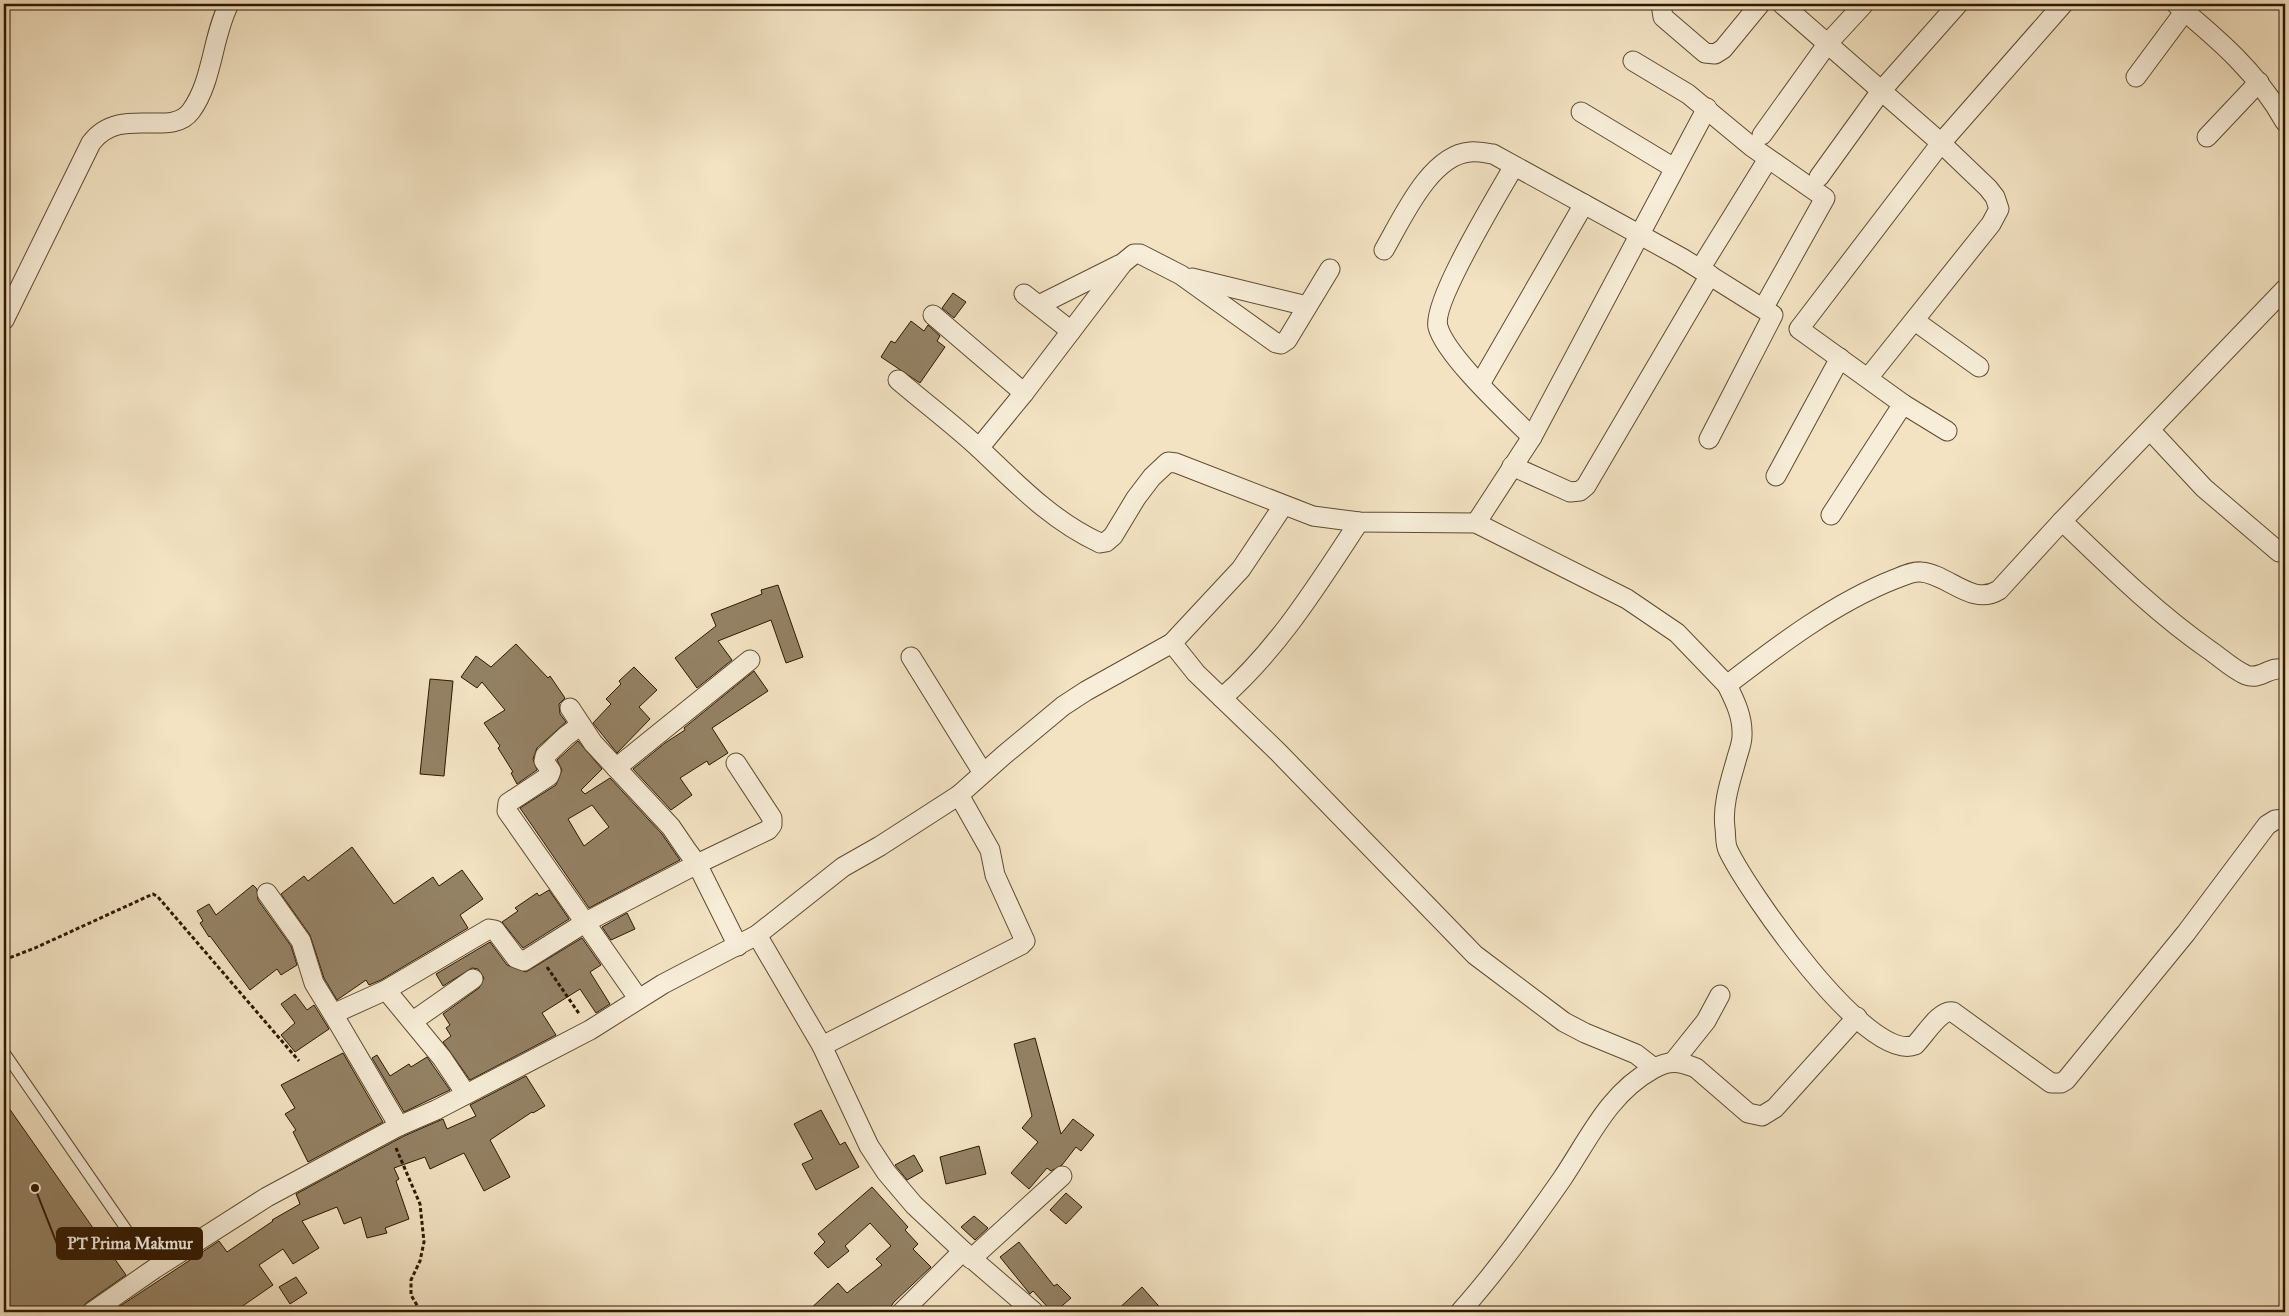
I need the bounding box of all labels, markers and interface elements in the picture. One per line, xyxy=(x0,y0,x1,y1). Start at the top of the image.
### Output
callout: PT Prima Makmur xyxy=(57,1228,202,1259)
text: PT Prima Makmur xyxy=(67,1234,194,1253)

